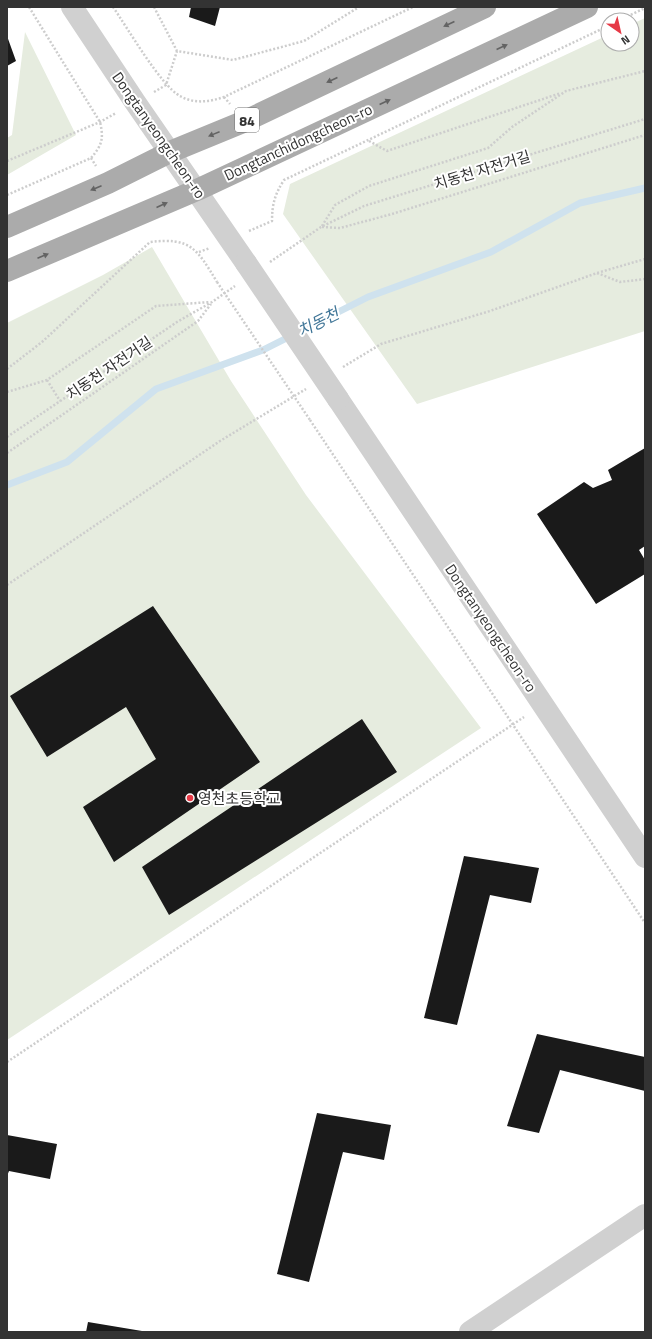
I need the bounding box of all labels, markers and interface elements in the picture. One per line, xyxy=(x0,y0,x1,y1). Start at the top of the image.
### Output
north arrow xyxy=(600,12,640,52)
one-way arrow xyxy=(444,21,455,27)
text: N xyxy=(618,32,633,49)
one-way arrow xyxy=(497,44,508,50)
street label: Dongtanyeongcheon-ro xyxy=(107,67,212,203)
one-way arrow xyxy=(326,77,338,83)
street label: Dongtanchidongcheon-ro xyxy=(220,97,376,187)
one-way arrow xyxy=(379,99,390,105)
road number: 84 xyxy=(235,108,259,132)
one-way arrow xyxy=(207,131,219,137)
street label: 치동천 자전거길 xyxy=(431,144,533,196)
one-way arrow xyxy=(90,185,101,191)
one-way arrow xyxy=(157,202,168,208)
one-way arrow xyxy=(37,253,48,259)
water label: 치동천 xyxy=(293,300,345,343)
street label: 치동천 자전거길 xyxy=(61,331,157,405)
street label: Dongtanyeongcheon-ro xyxy=(439,559,543,697)
place label: 영천초등학교 xyxy=(198,787,281,810)
marker: 영천초등학교 xyxy=(185,793,195,803)

